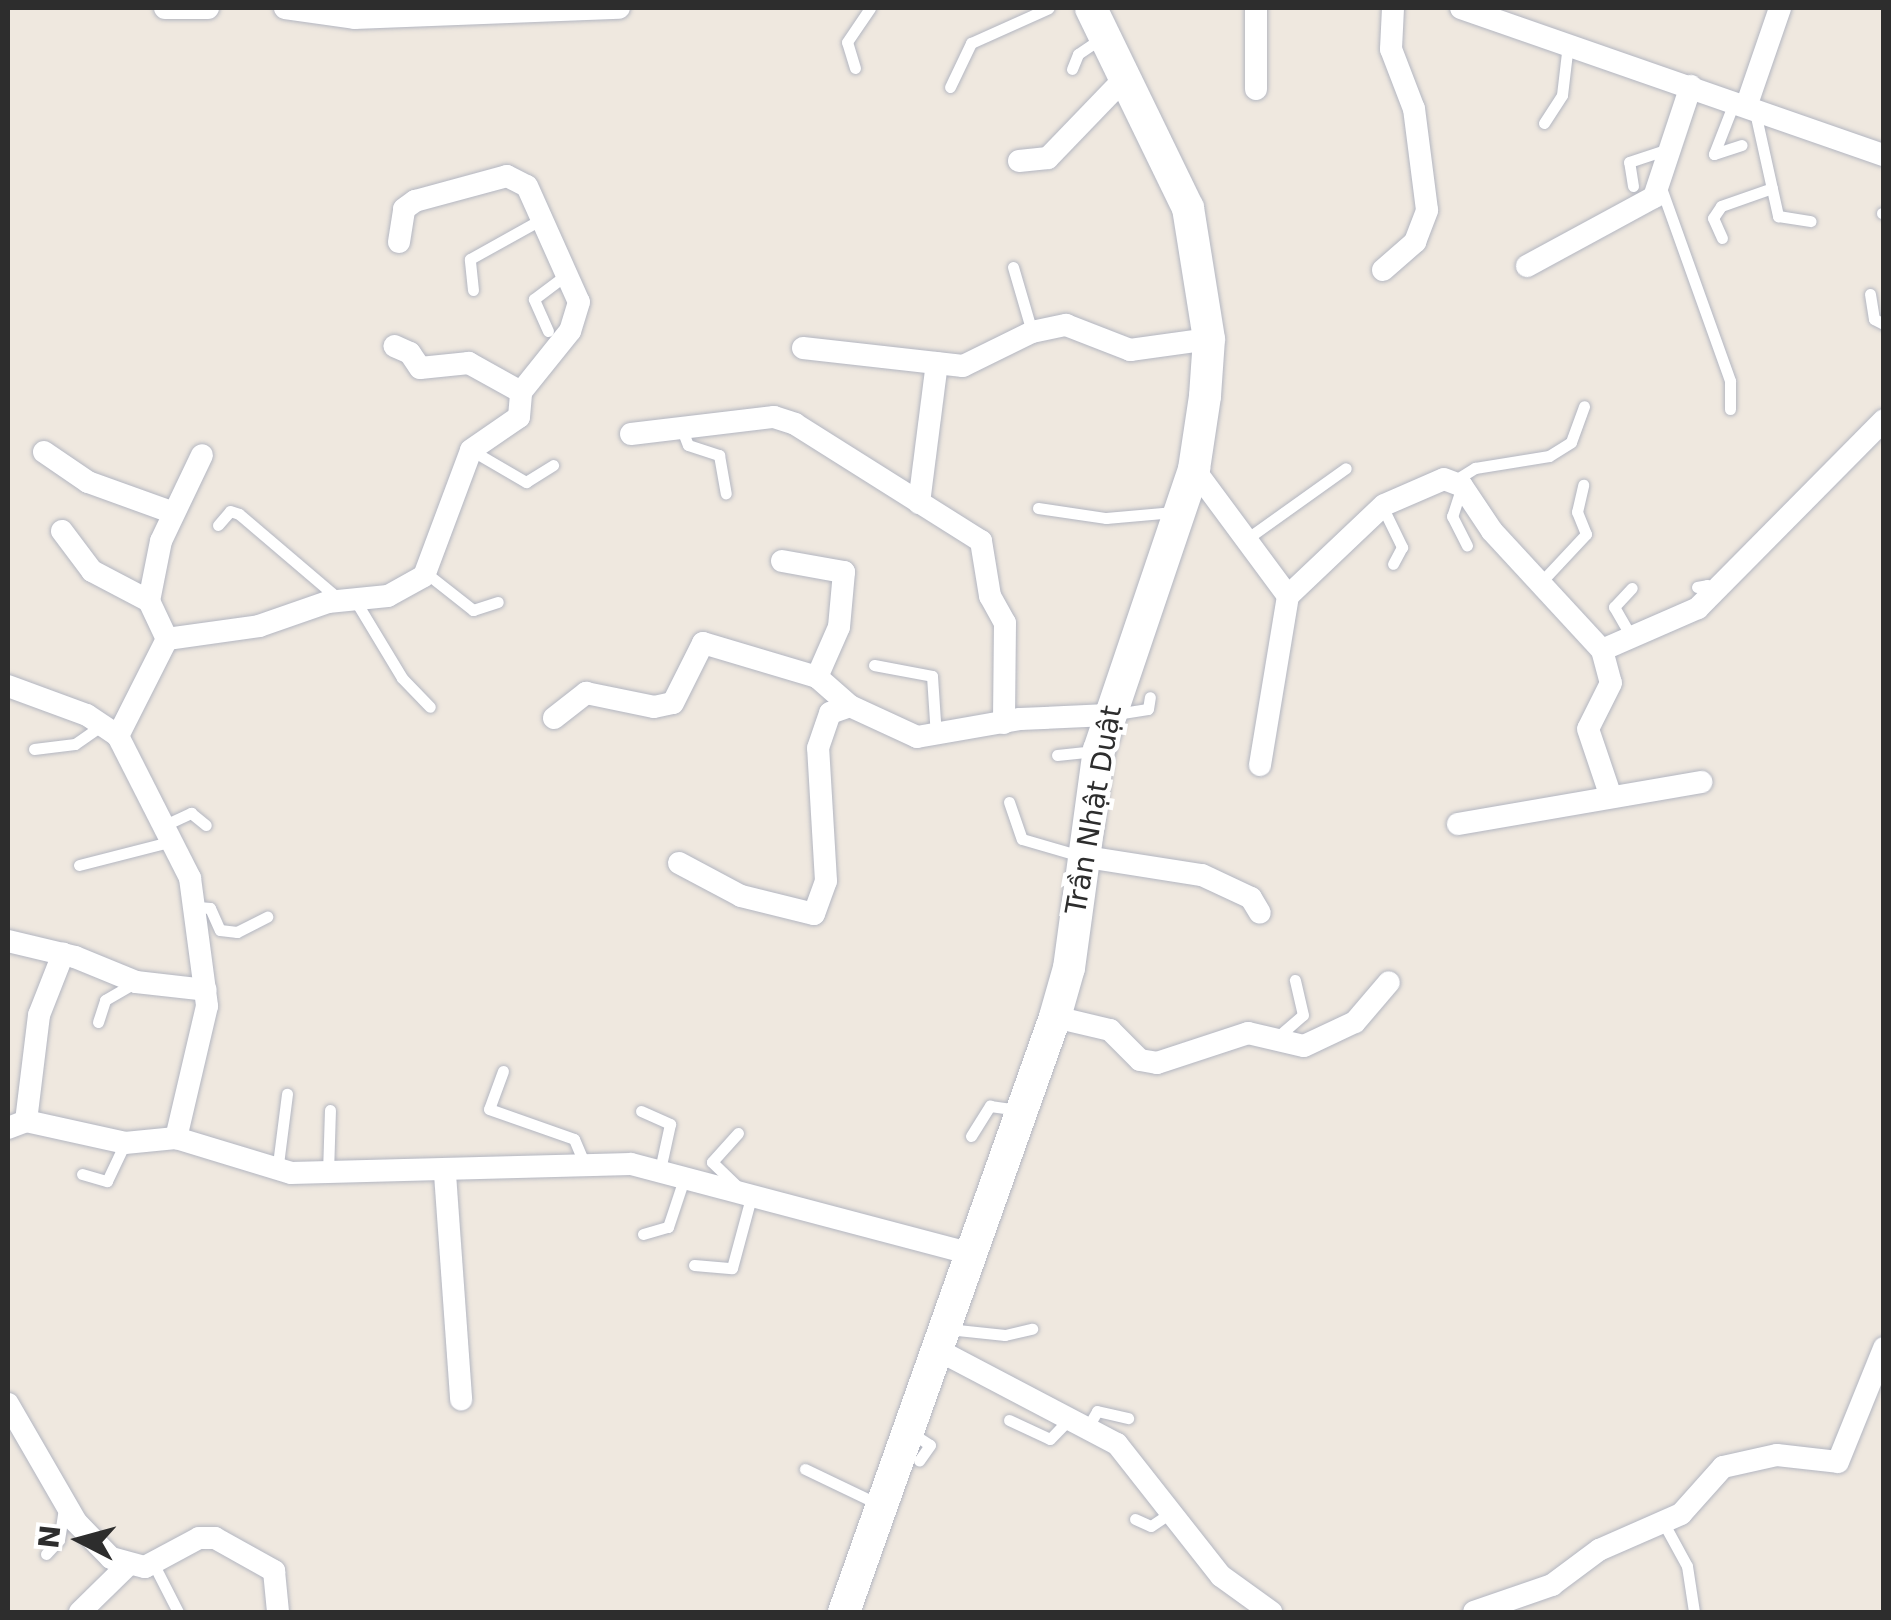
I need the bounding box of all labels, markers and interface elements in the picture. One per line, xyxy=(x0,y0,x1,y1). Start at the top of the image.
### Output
street label: Trần Nhật Duật xyxy=(1059,703,1129,917)
north arrow xyxy=(30,1490,130,1590)
text: N xyxy=(32,1523,67,1550)

